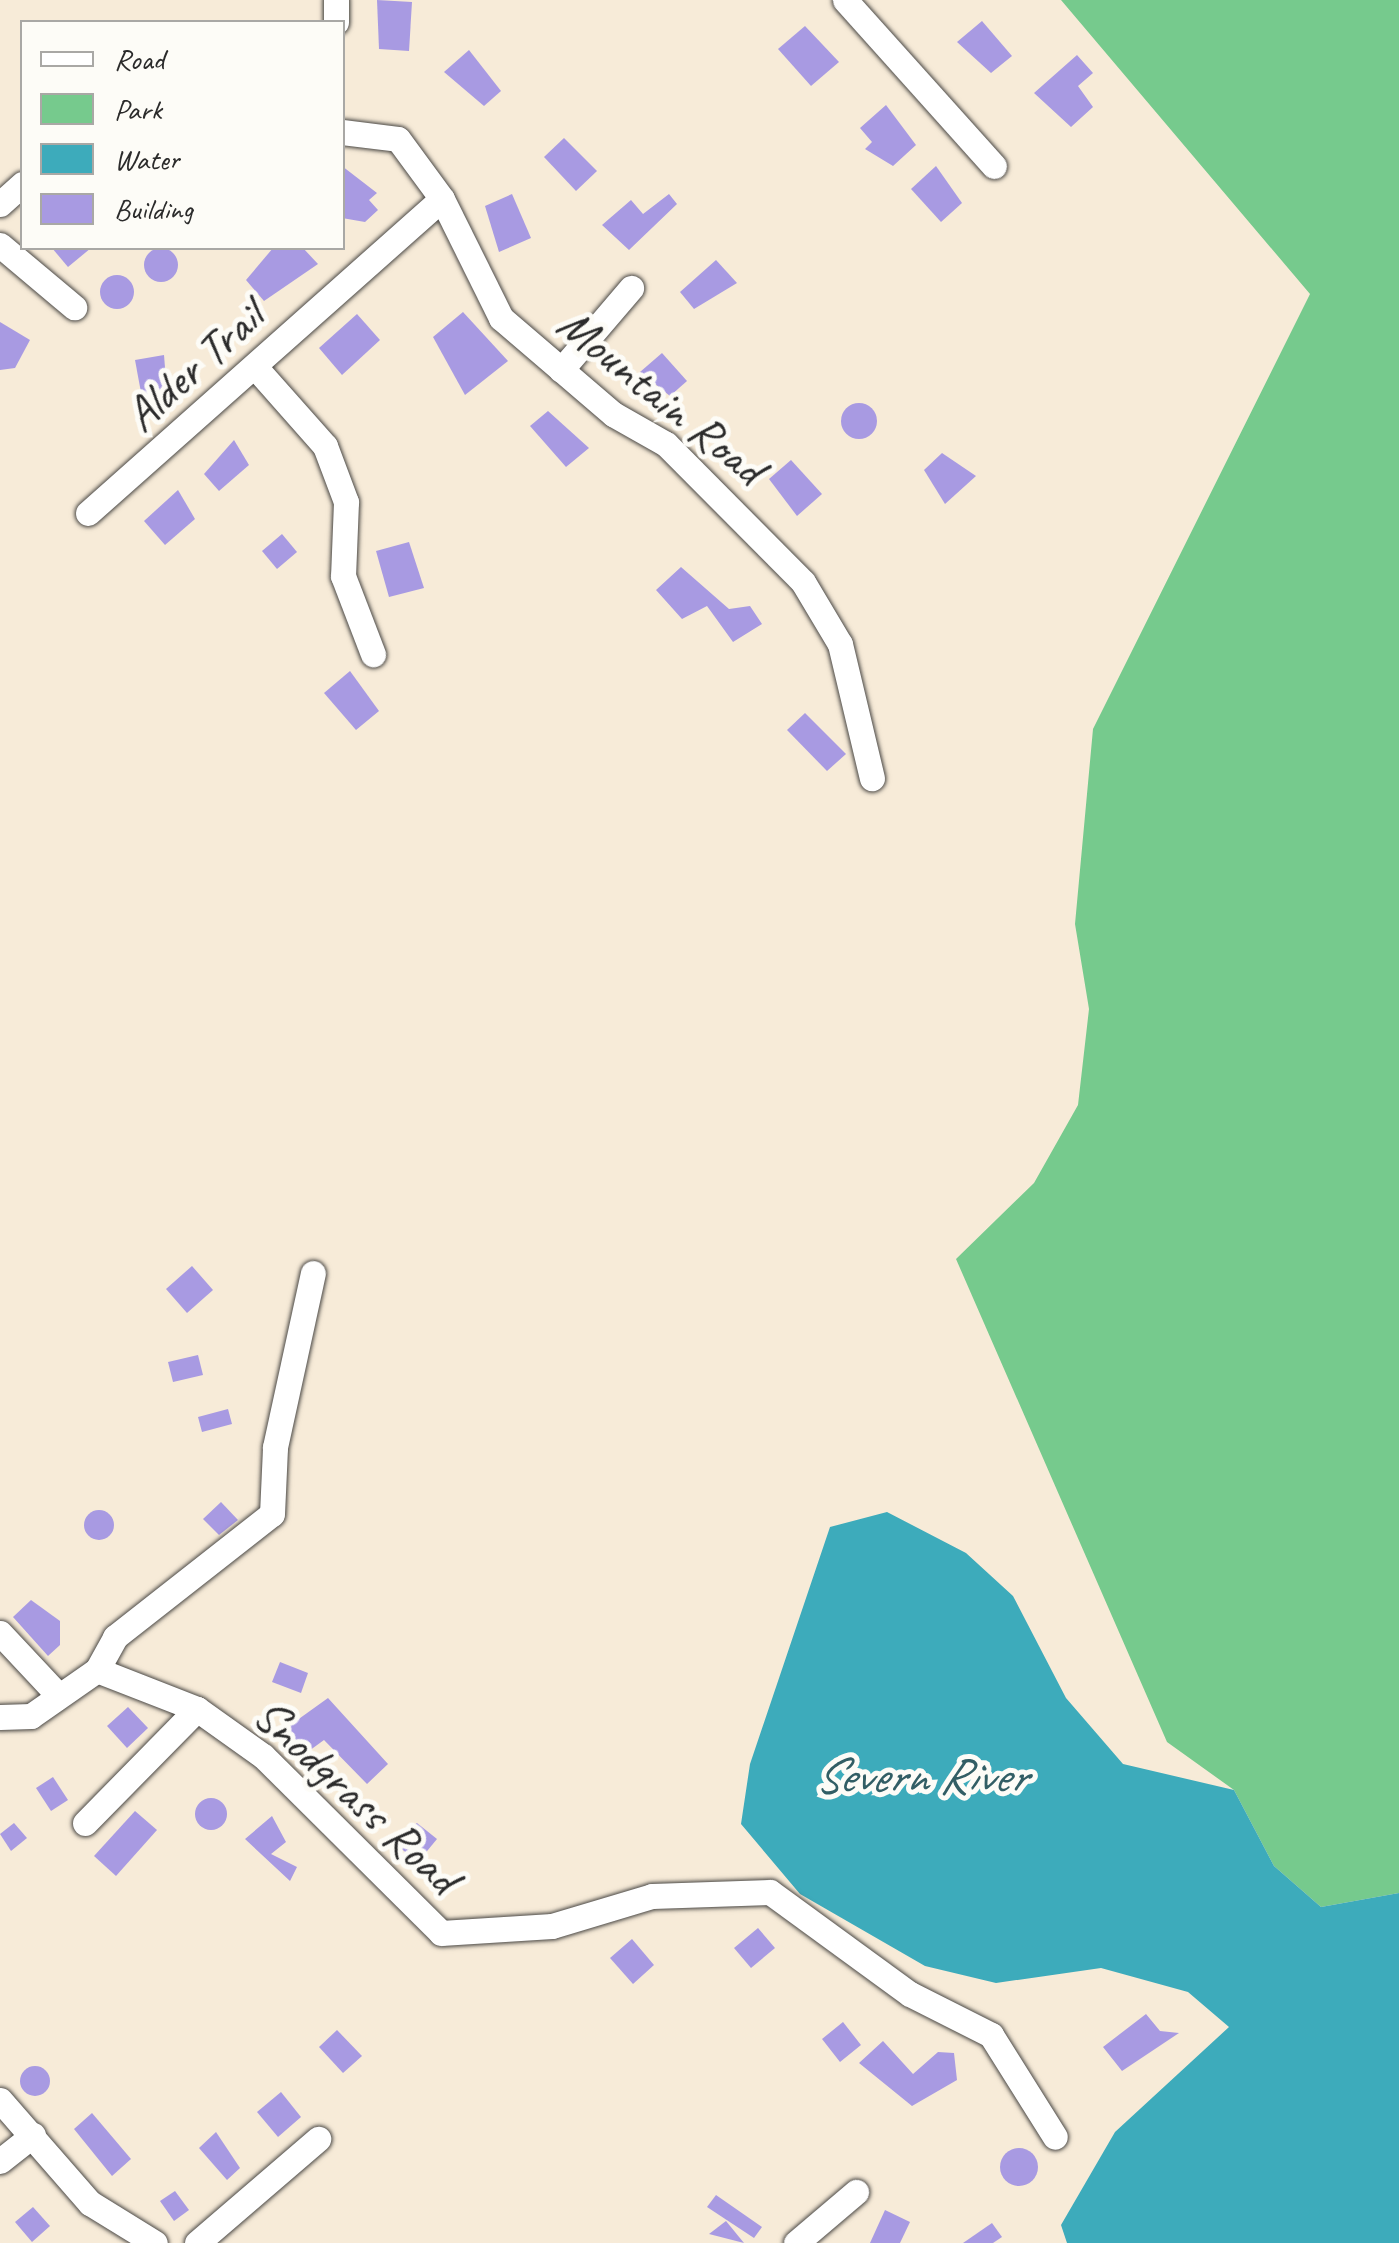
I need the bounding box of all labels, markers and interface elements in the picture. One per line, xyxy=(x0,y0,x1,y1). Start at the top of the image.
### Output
legend xyxy=(20,20,345,250)
text: Road xyxy=(114,40,164,78)
text: Park xyxy=(114,90,162,128)
text: Water xyxy=(114,140,179,178)
text: Building xyxy=(114,190,193,228)
street label: Alder Trail xyxy=(112,288,276,444)
street label: Mountain Road xyxy=(546,295,776,497)
street label: Snodgrass Road xyxy=(242,1687,470,1905)
water label: Severn River xyxy=(814,1746,1026,1806)

